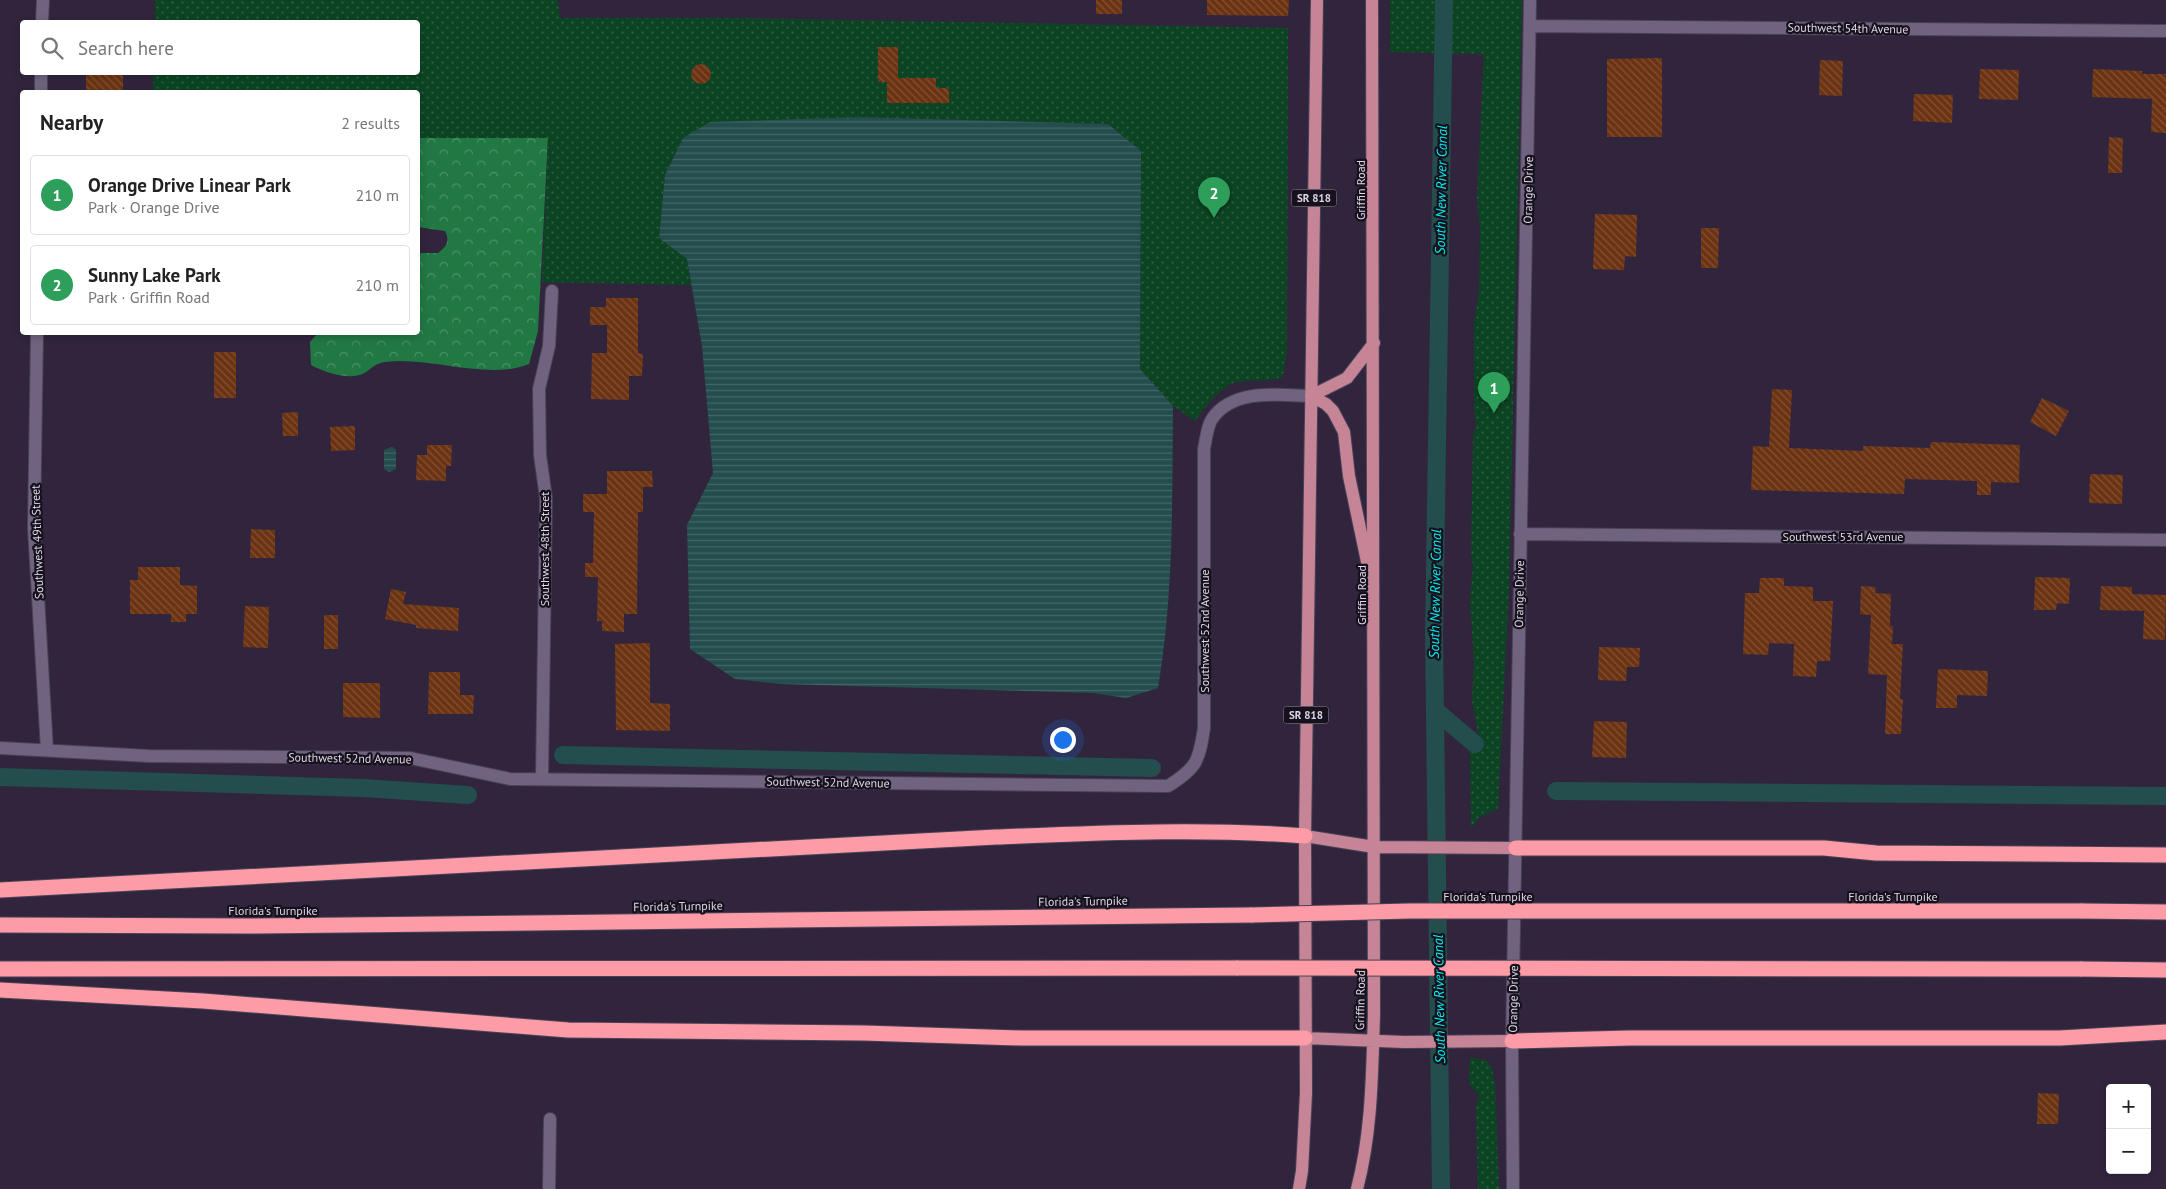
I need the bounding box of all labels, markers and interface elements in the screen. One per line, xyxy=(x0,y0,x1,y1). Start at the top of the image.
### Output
street label: Southwest 54th Avenue xyxy=(1787,19,1909,37)
search box xyxy=(20,20,420,75)
icon: search xyxy=(38,34,66,62)
text: Search here xyxy=(78,36,174,60)
text: Nearby xyxy=(40,109,103,136)
text: 2 results xyxy=(341,113,400,133)
water label: South New River Canal xyxy=(1431,125,1451,255)
street label: Orange Drive xyxy=(1520,156,1536,224)
street label: Griffin Road xyxy=(1353,160,1368,220)
text: Orange Drive Linear Park xyxy=(88,173,291,197)
pin: 2 xyxy=(1198,177,1230,218)
text: 1 xyxy=(52,185,62,205)
text: 210 m xyxy=(356,185,399,205)
road number: SR 818 xyxy=(1292,190,1336,207)
text: Park · Orange Drive xyxy=(88,197,220,217)
text: Sunny Lake Park xyxy=(88,263,221,287)
text: 2 xyxy=(52,275,62,295)
text: 210 m xyxy=(356,275,399,295)
text: Park · Griffin Road xyxy=(88,287,210,307)
pin: 1 xyxy=(1478,372,1510,413)
street label: Southwest 49th Street xyxy=(28,484,46,600)
street label: Southwest 48th Street xyxy=(537,492,552,606)
water label: South New River Canal xyxy=(1425,529,1445,659)
street label: Southwest 53rd Avenue xyxy=(1783,529,1903,544)
street label: Orange Drive xyxy=(1511,560,1527,628)
street label: Griffin Road xyxy=(1354,565,1369,625)
street label: Southwest 52nd Avenue xyxy=(1197,569,1212,693)
road number: SR 818 xyxy=(1284,706,1328,724)
your location xyxy=(1050,727,1076,753)
street label: Southwest 52nd Avenue xyxy=(288,749,412,767)
street label: Southwest 52nd Avenue xyxy=(766,773,890,791)
street label: Florida's Turnpike xyxy=(1443,889,1533,904)
street label: Florida's Turnpike xyxy=(1848,889,1938,904)
street label: Florida's Turnpike xyxy=(1038,893,1128,909)
street label: Florida's Turnpike xyxy=(633,898,723,914)
street label: Florida's Turnpike xyxy=(228,903,318,918)
water label: South New River Canal xyxy=(1429,934,1449,1064)
street label: Orange Drive xyxy=(1505,965,1521,1033)
street label: Griffin Road xyxy=(1352,970,1368,1030)
map controls xyxy=(2106,1084,2151,1174)
button: + xyxy=(2106,1084,2151,1129)
button: − xyxy=(2106,1129,2151,1174)

